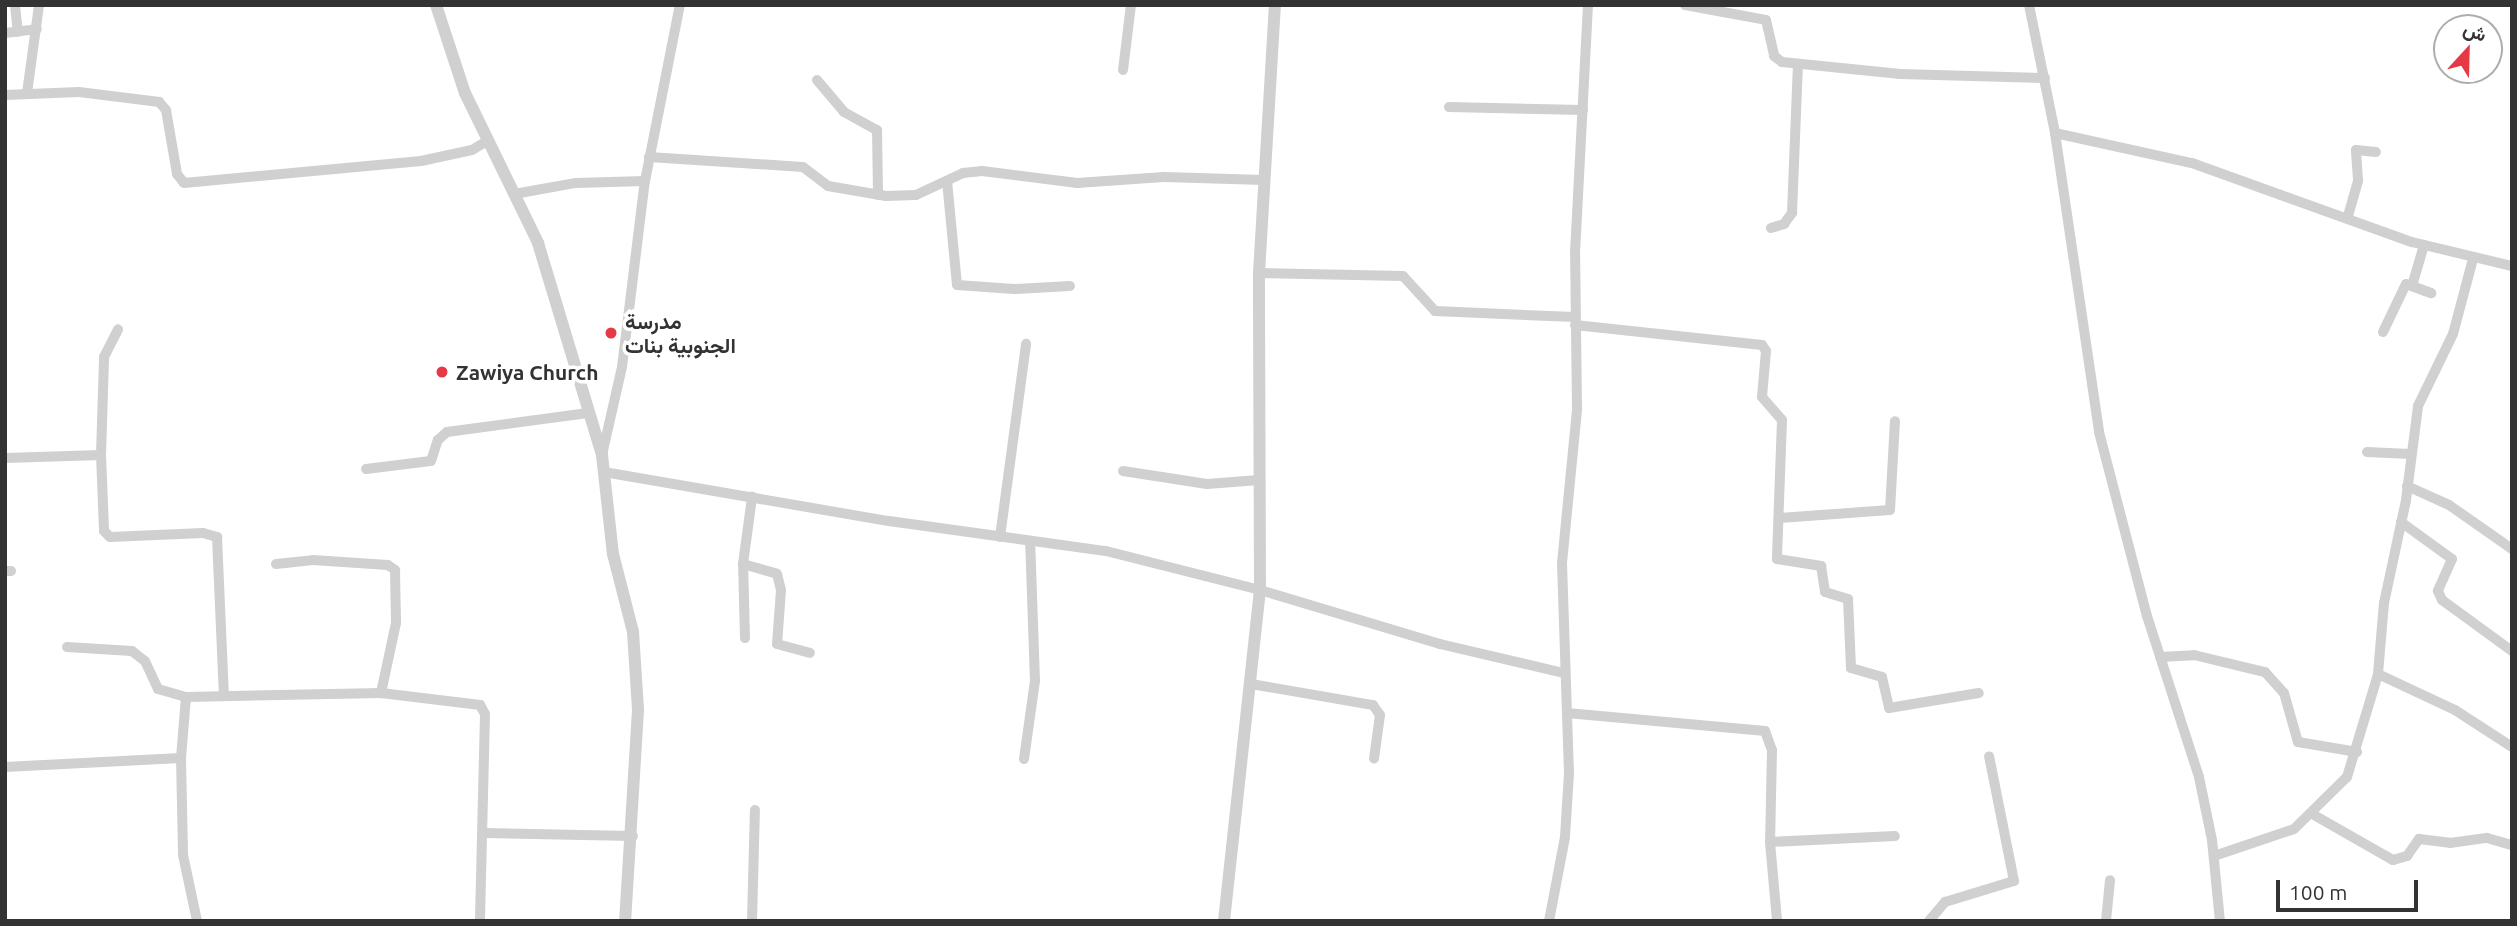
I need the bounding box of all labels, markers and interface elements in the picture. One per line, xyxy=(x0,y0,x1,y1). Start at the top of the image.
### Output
north arrow xyxy=(2433,14,2503,84)
text: ش xyxy=(2460,17,2490,46)
place label: مدرسة الجنوبية بنات xyxy=(625,308,736,358)
marker: مدرسة الجنوبية بنات xyxy=(603,325,619,341)
place label: Zawiya Church xyxy=(456,359,598,385)
marker: Zawiya Church xyxy=(434,364,450,380)
scale bar xyxy=(2279,866,2421,910)
text: 100 m xyxy=(2289,880,2347,904)

